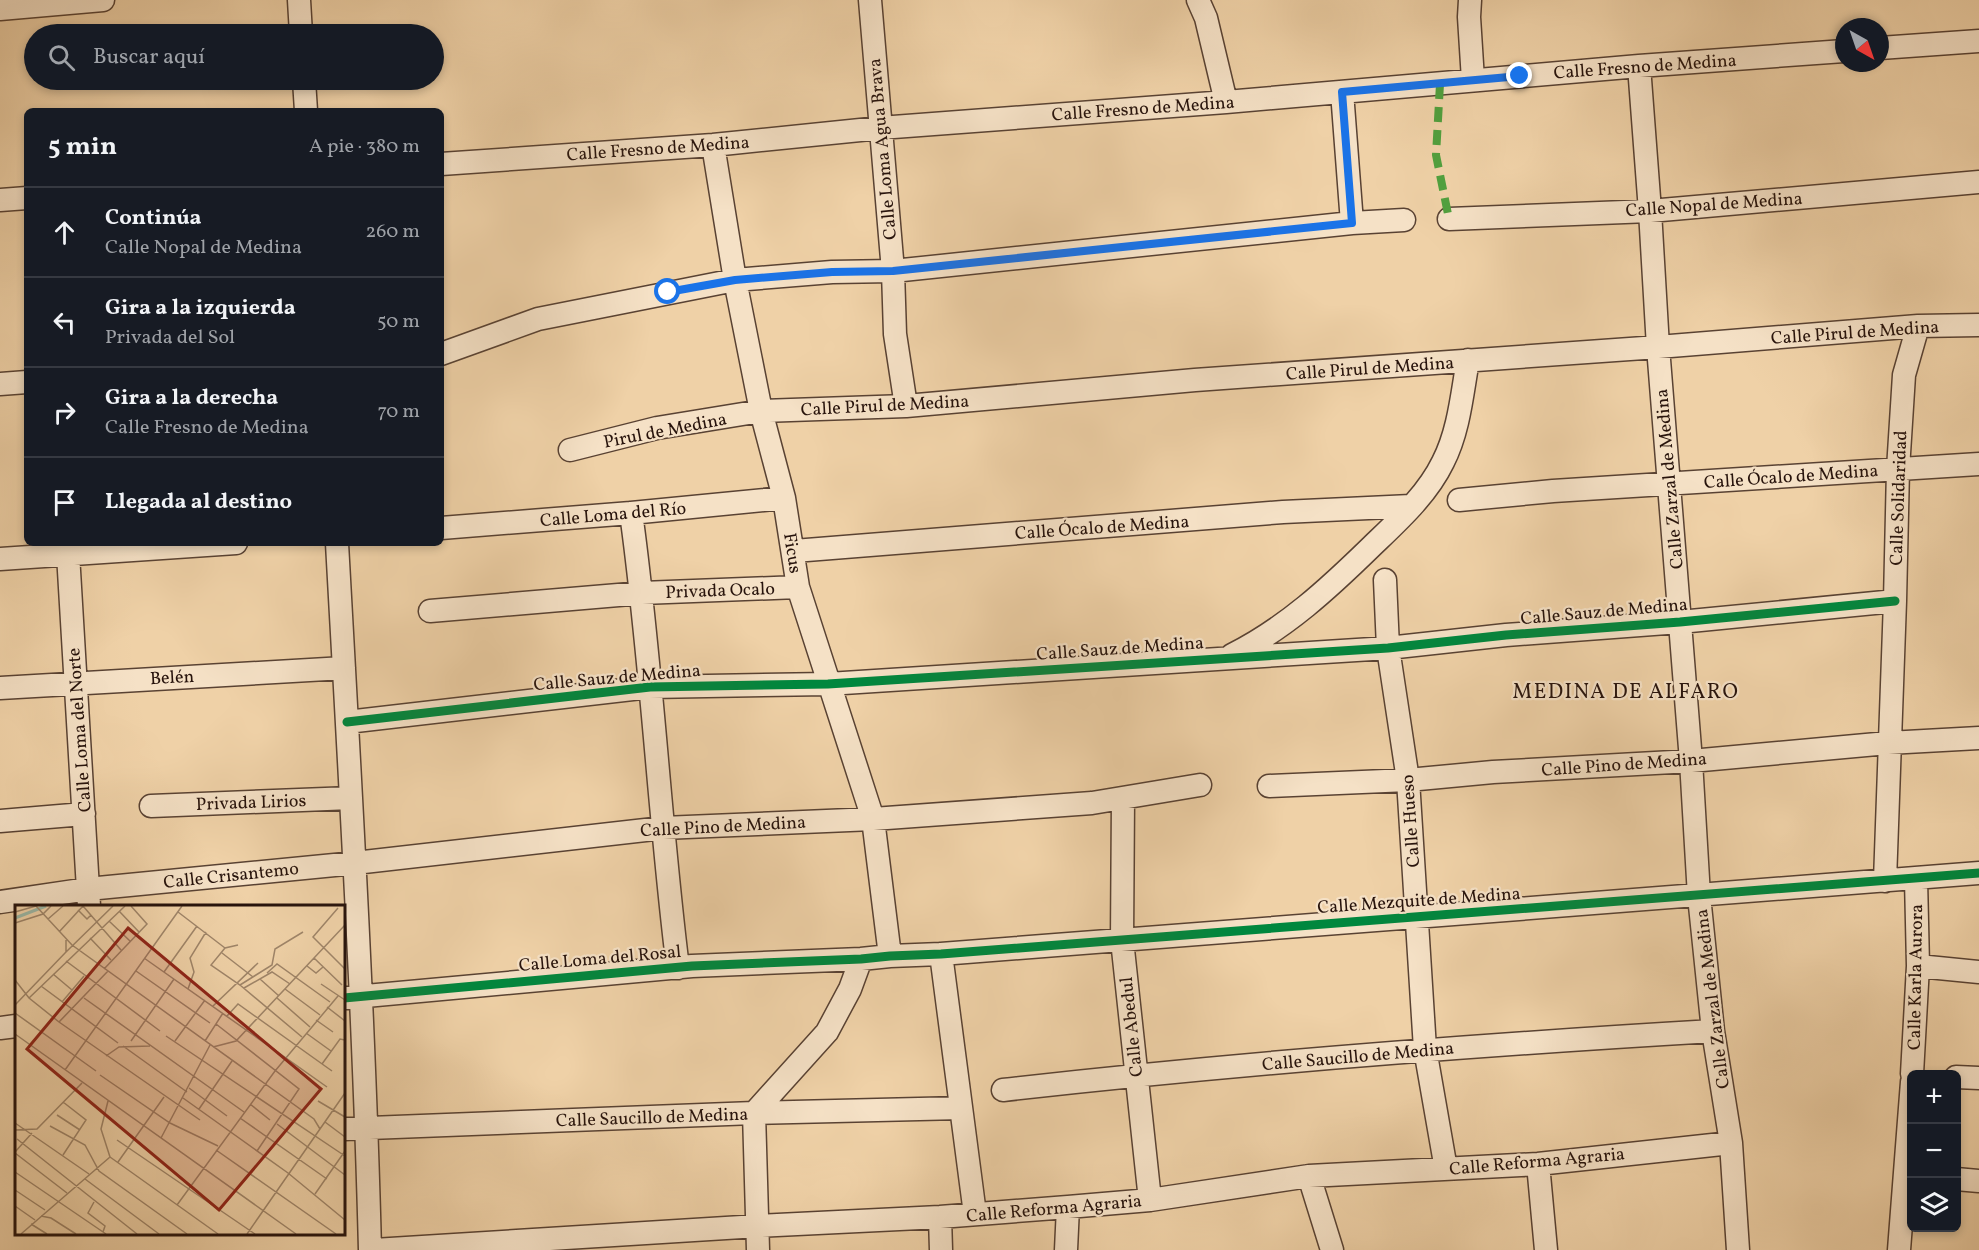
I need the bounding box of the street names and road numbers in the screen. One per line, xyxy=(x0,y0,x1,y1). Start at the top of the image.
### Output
street label: Calle Fresno de Medina xyxy=(1553,49,1737,86)
street label: Calle Loma Agua Brava xyxy=(863,57,904,241)
street label: Calle Fresno de Medina xyxy=(1051,91,1235,128)
street label: Calle Fresno de Medina xyxy=(566,131,750,168)
street label: Calle Nopal de Medina xyxy=(1625,187,1803,224)
street label: Calle Pirul de Medina xyxy=(1770,315,1940,352)
street label: Calle Pirul de Medina xyxy=(1285,351,1455,388)
street label: Calle Zarzal de Medina xyxy=(1650,388,1691,570)
street label: Calle Pirul de Medina xyxy=(800,390,970,423)
street label: Pirul de Medina xyxy=(602,407,729,456)
street label: Calle Solidaridad xyxy=(1885,430,1914,566)
street label: Calle Ócalo de Medina xyxy=(1703,459,1879,496)
street label: Calle Loma del Río xyxy=(539,497,687,534)
street label: Calle Ócalo de Medina xyxy=(1014,510,1190,547)
street label: Ficus xyxy=(776,531,807,575)
street label: Privada Ocalo xyxy=(665,577,775,606)
street label: Calle Sauz de Medina xyxy=(1519,593,1689,632)
street label: Calle Sauz de Medina xyxy=(1036,631,1205,668)
street label: Calle Loma del Norte xyxy=(62,647,99,813)
street label: Calle Sauz de Medina xyxy=(532,659,702,698)
street label: Belén xyxy=(149,665,195,692)
street label: Calle Pino de Medina xyxy=(1540,747,1708,784)
street label: Calle Hueso xyxy=(1396,774,1427,868)
street label: Privada Lirios xyxy=(195,789,307,818)
street label: Calle Pino de Medina xyxy=(640,811,807,844)
street label: Calle Crisantemo xyxy=(162,857,300,896)
street label: Calle Mezquite de Medina xyxy=(1317,882,1522,921)
street label: Calle Karla Aurora xyxy=(1903,904,1930,1050)
street label: Calle Zarzal de Medina xyxy=(1690,907,1737,1090)
street label: Calle Loma del Rosal xyxy=(518,940,682,979)
street label: Calle Abedul xyxy=(1115,976,1150,1078)
street label: Calle Saucillo de Medina xyxy=(1261,1037,1455,1078)
street label: Calle Saucillo de Medina xyxy=(555,1103,749,1134)
street label: Calle Reforma Agraria xyxy=(1448,1142,1626,1183)
street label: Calle Reforma Agraria xyxy=(965,1189,1143,1230)

